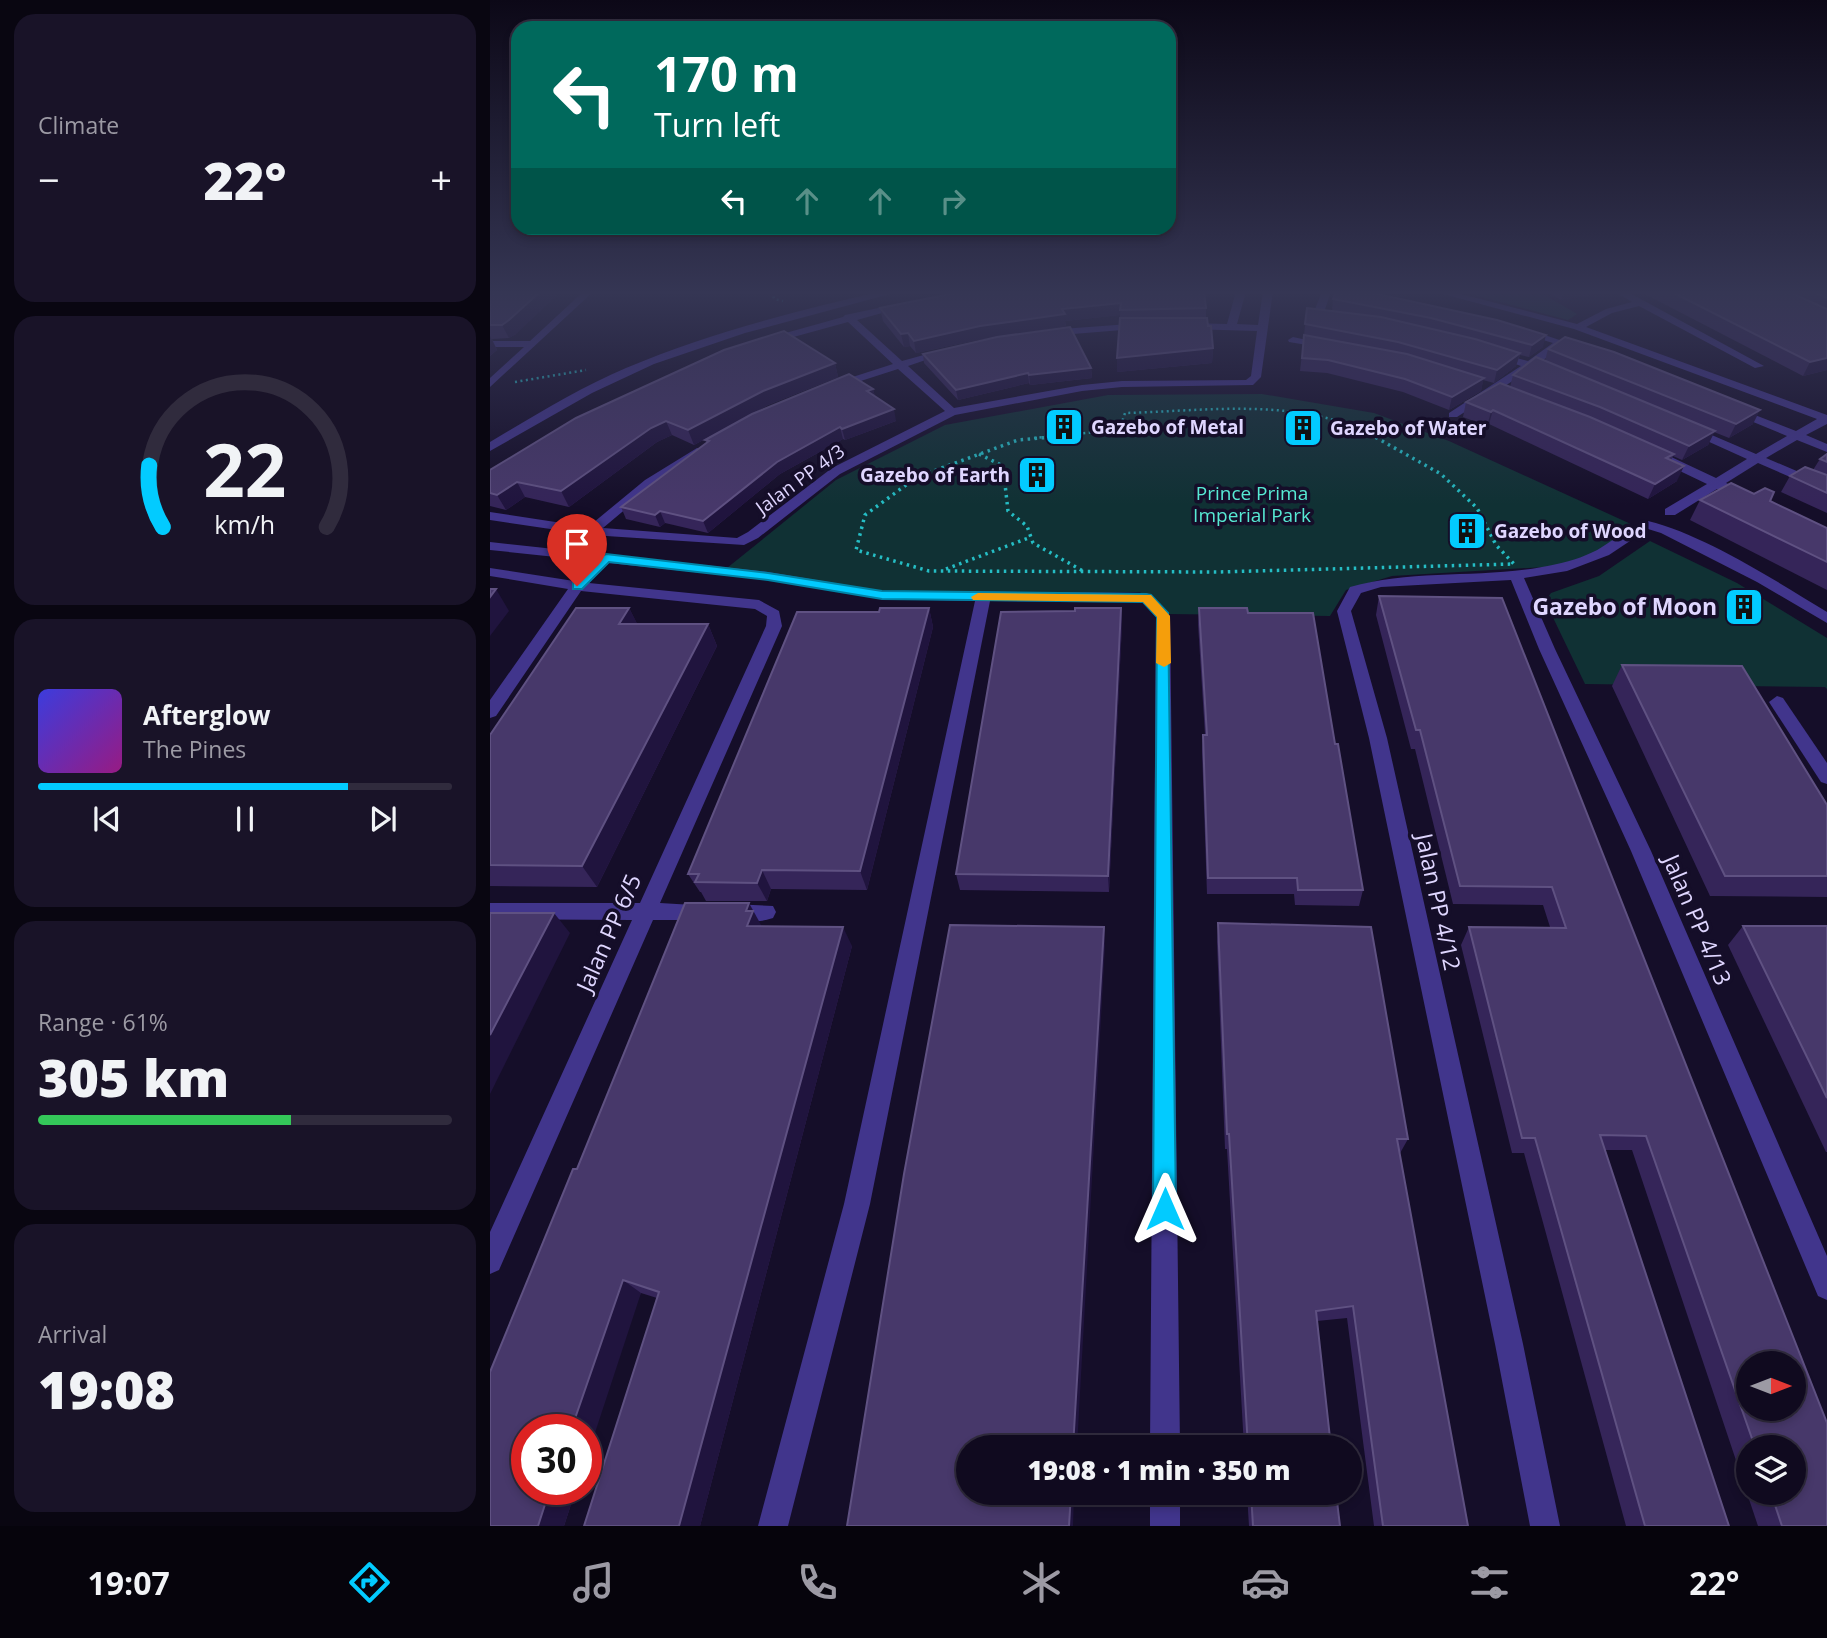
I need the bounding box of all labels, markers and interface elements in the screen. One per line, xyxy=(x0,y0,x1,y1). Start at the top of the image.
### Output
text: 170 m xyxy=(654,40,799,106)
icon: left xyxy=(539,49,630,140)
text: Turn left xyxy=(654,103,780,146)
text: Climate xyxy=(38,109,119,141)
text: 22° xyxy=(204,144,286,215)
text: − xyxy=(38,153,60,205)
text: + xyxy=(430,153,452,205)
icon: left xyxy=(715,182,753,220)
icon: ahead xyxy=(788,182,826,220)
icon: ahead xyxy=(861,182,899,220)
icon: right xyxy=(934,182,972,220)
building icon: Gazebo of Metal xyxy=(1043,406,1085,448)
building icon: Gazebo of Water xyxy=(1282,407,1324,449)
place label: Gazebo of Metal xyxy=(1091,414,1244,440)
place label: Gazebo of Water xyxy=(1330,415,1487,441)
text: 22 xyxy=(203,419,287,518)
street label: Jalan PP 4/3 xyxy=(749,438,850,521)
building icon: Gazebo of Earth xyxy=(1016,454,1058,496)
place label: Gazebo of Earth xyxy=(860,462,1010,488)
park label: Prince Prima Imperial Park xyxy=(1193,480,1311,528)
text: km/h xyxy=(215,506,275,540)
building icon: Gazebo of Wood xyxy=(1446,510,1488,552)
pin xyxy=(547,514,607,586)
place label: Gazebo of Wood xyxy=(1494,518,1646,544)
icon: arrive xyxy=(558,525,596,563)
building icon: Gazebo of Moon xyxy=(1723,586,1765,628)
place label: Gazebo of Moon xyxy=(1532,590,1717,622)
text: Afterglow xyxy=(143,697,270,733)
text: The Pines xyxy=(143,733,246,765)
icon: previous xyxy=(88,800,126,838)
icon: pause xyxy=(226,800,264,838)
icon: next xyxy=(364,800,402,838)
street label: Jalan PP 4/12 xyxy=(1408,828,1469,973)
street label: Jalan PP 4/13 xyxy=(1655,847,1740,990)
street label: Jalan PP 6/5 xyxy=(567,869,648,998)
text: Range · 61% xyxy=(38,1006,168,1038)
text: 305 km xyxy=(38,1041,229,1112)
position arrow xyxy=(1128,1172,1202,1246)
text: Arrival xyxy=(38,1318,107,1350)
north arrow xyxy=(1736,1351,1806,1421)
map controls xyxy=(1736,1351,1806,1505)
text: 19:08 xyxy=(38,1353,175,1424)
speed limit sign: 30 xyxy=(511,1414,602,1505)
button: layers xyxy=(1736,1435,1806,1505)
text: 19:08 · 1 min · 350 m xyxy=(1028,1452,1290,1488)
icon: directions xyxy=(345,1558,394,1607)
icon: music xyxy=(569,1558,618,1607)
icon: phone xyxy=(793,1558,842,1607)
icon: climate xyxy=(1017,1558,1066,1607)
icon: car xyxy=(1241,1558,1290,1607)
icon: filters xyxy=(1465,1558,1514,1607)
text: 19:07 xyxy=(88,1561,170,1604)
text: 22° xyxy=(1689,1561,1739,1604)

